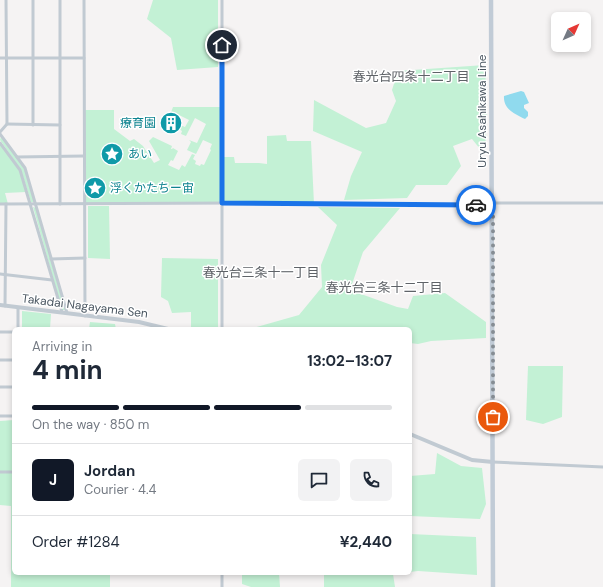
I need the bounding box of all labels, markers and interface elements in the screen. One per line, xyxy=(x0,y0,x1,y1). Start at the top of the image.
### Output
north arrow xyxy=(551,12,591,52)
map controls xyxy=(551,12,591,52)
pin xyxy=(205,28,239,62)
icon: home xyxy=(211,34,233,56)
street label: Uryu Asahikawa Line xyxy=(474,54,490,168)
district label: 春光台四条十二丁目 xyxy=(352,68,470,85)
building icon: 療育園 xyxy=(158,110,184,136)
place label: 療育園 xyxy=(120,115,156,131)
place icon: あい xyxy=(99,141,125,167)
place label: あい xyxy=(128,146,152,162)
place icon: 浮くかたちー宙 xyxy=(82,175,108,201)
place label: 浮くかたちー宙 xyxy=(110,180,194,196)
courier xyxy=(456,185,496,225)
icon: car xyxy=(465,194,487,216)
district label: 春光台三条十一丁目 xyxy=(202,264,320,281)
district label: 春光台三条十二丁目 xyxy=(325,279,443,296)
street label: Takadai Nagayama Sen xyxy=(21,290,149,322)
text: Arriving in xyxy=(32,338,92,355)
text: 13:02–13:07 xyxy=(307,351,392,371)
text: 4 min xyxy=(32,353,103,387)
pin xyxy=(476,400,510,434)
icon: bag xyxy=(482,406,504,428)
text: On the way · 850 m xyxy=(32,416,149,433)
button: chat xyxy=(298,459,340,501)
button: phone xyxy=(350,459,392,501)
text: Jordan xyxy=(84,461,135,481)
text: J xyxy=(49,470,57,490)
text: Courier · 4.4 xyxy=(84,481,156,498)
text: Order #1284 xyxy=(32,532,120,552)
text: ¥2,440 xyxy=(340,532,392,552)

